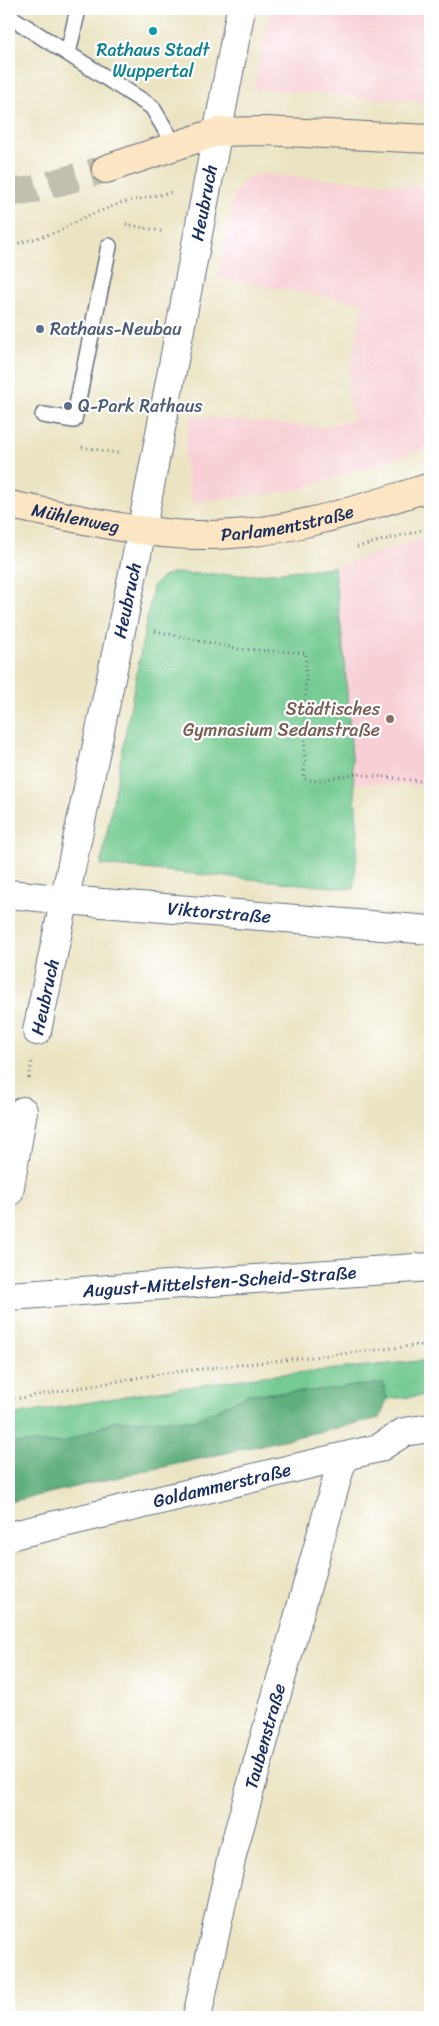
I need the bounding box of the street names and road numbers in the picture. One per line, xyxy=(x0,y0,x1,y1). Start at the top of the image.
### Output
street label: Heubruch xyxy=(181,162,227,244)
street label: Mühlenweg xyxy=(29,494,122,543)
street label: Parlamentstraße xyxy=(220,495,358,551)
street label: Heubruch xyxy=(104,559,151,641)
street label: Viktorstraße xyxy=(166,892,272,933)
street label: Heubruch xyxy=(21,956,69,1038)
street label: August-Mittelsten-Scheid-Straße xyxy=(81,1256,358,1307)
street label: Goldammerstraße xyxy=(150,1453,294,1517)
street label: Taubenstraße xyxy=(235,1680,295,1793)

